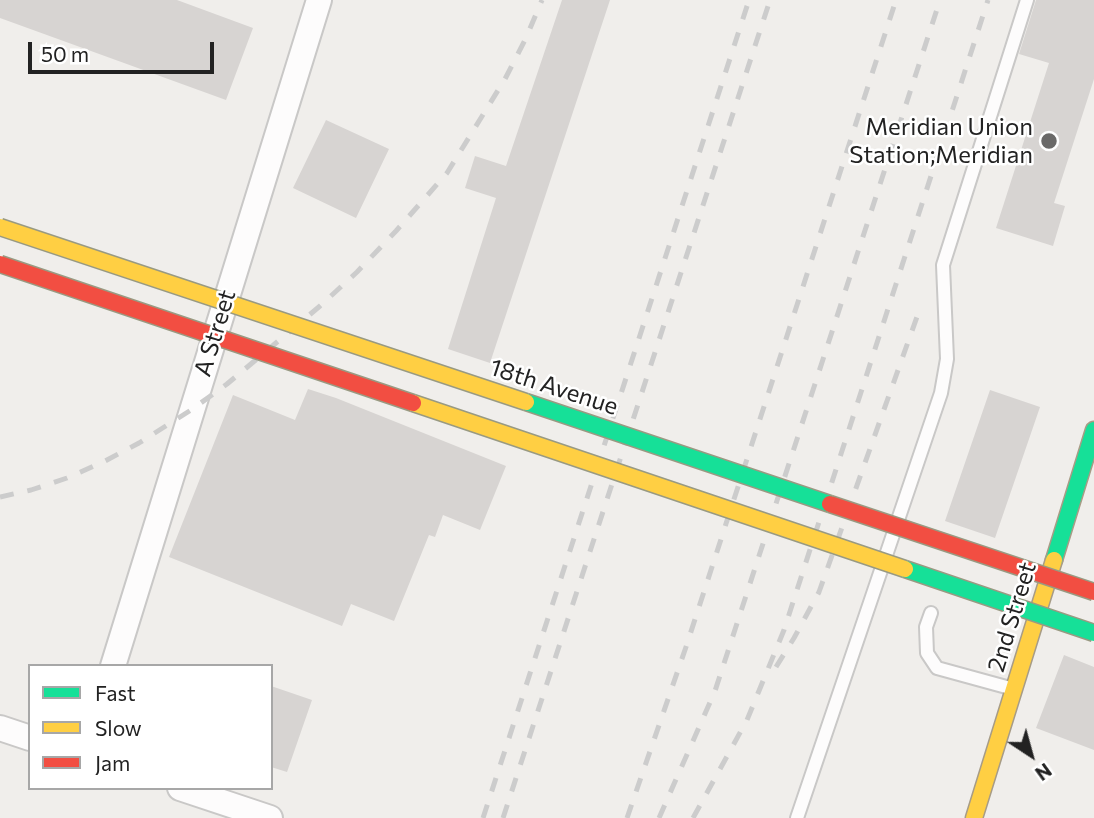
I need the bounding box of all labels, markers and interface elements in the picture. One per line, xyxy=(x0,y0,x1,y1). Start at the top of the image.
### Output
scale bar xyxy=(32,28,217,72)
text: 50 m xyxy=(41,41,89,66)
place label: Meridian Union Station;Meridian xyxy=(849,113,1033,169)
marker: Meridian Union Station;Meridian xyxy=(1039,131,1059,151)
street label: A Street xyxy=(188,286,242,380)
street label: 18th Avenue xyxy=(486,353,622,421)
street label: 2nd Street xyxy=(982,559,1042,675)
legend xyxy=(28,664,273,790)
text: Fast xyxy=(95,680,136,705)
text: Slow xyxy=(95,715,142,740)
north arrow xyxy=(996,720,1066,790)
text: Jam xyxy=(95,750,130,775)
text: N xyxy=(1031,759,1056,786)

